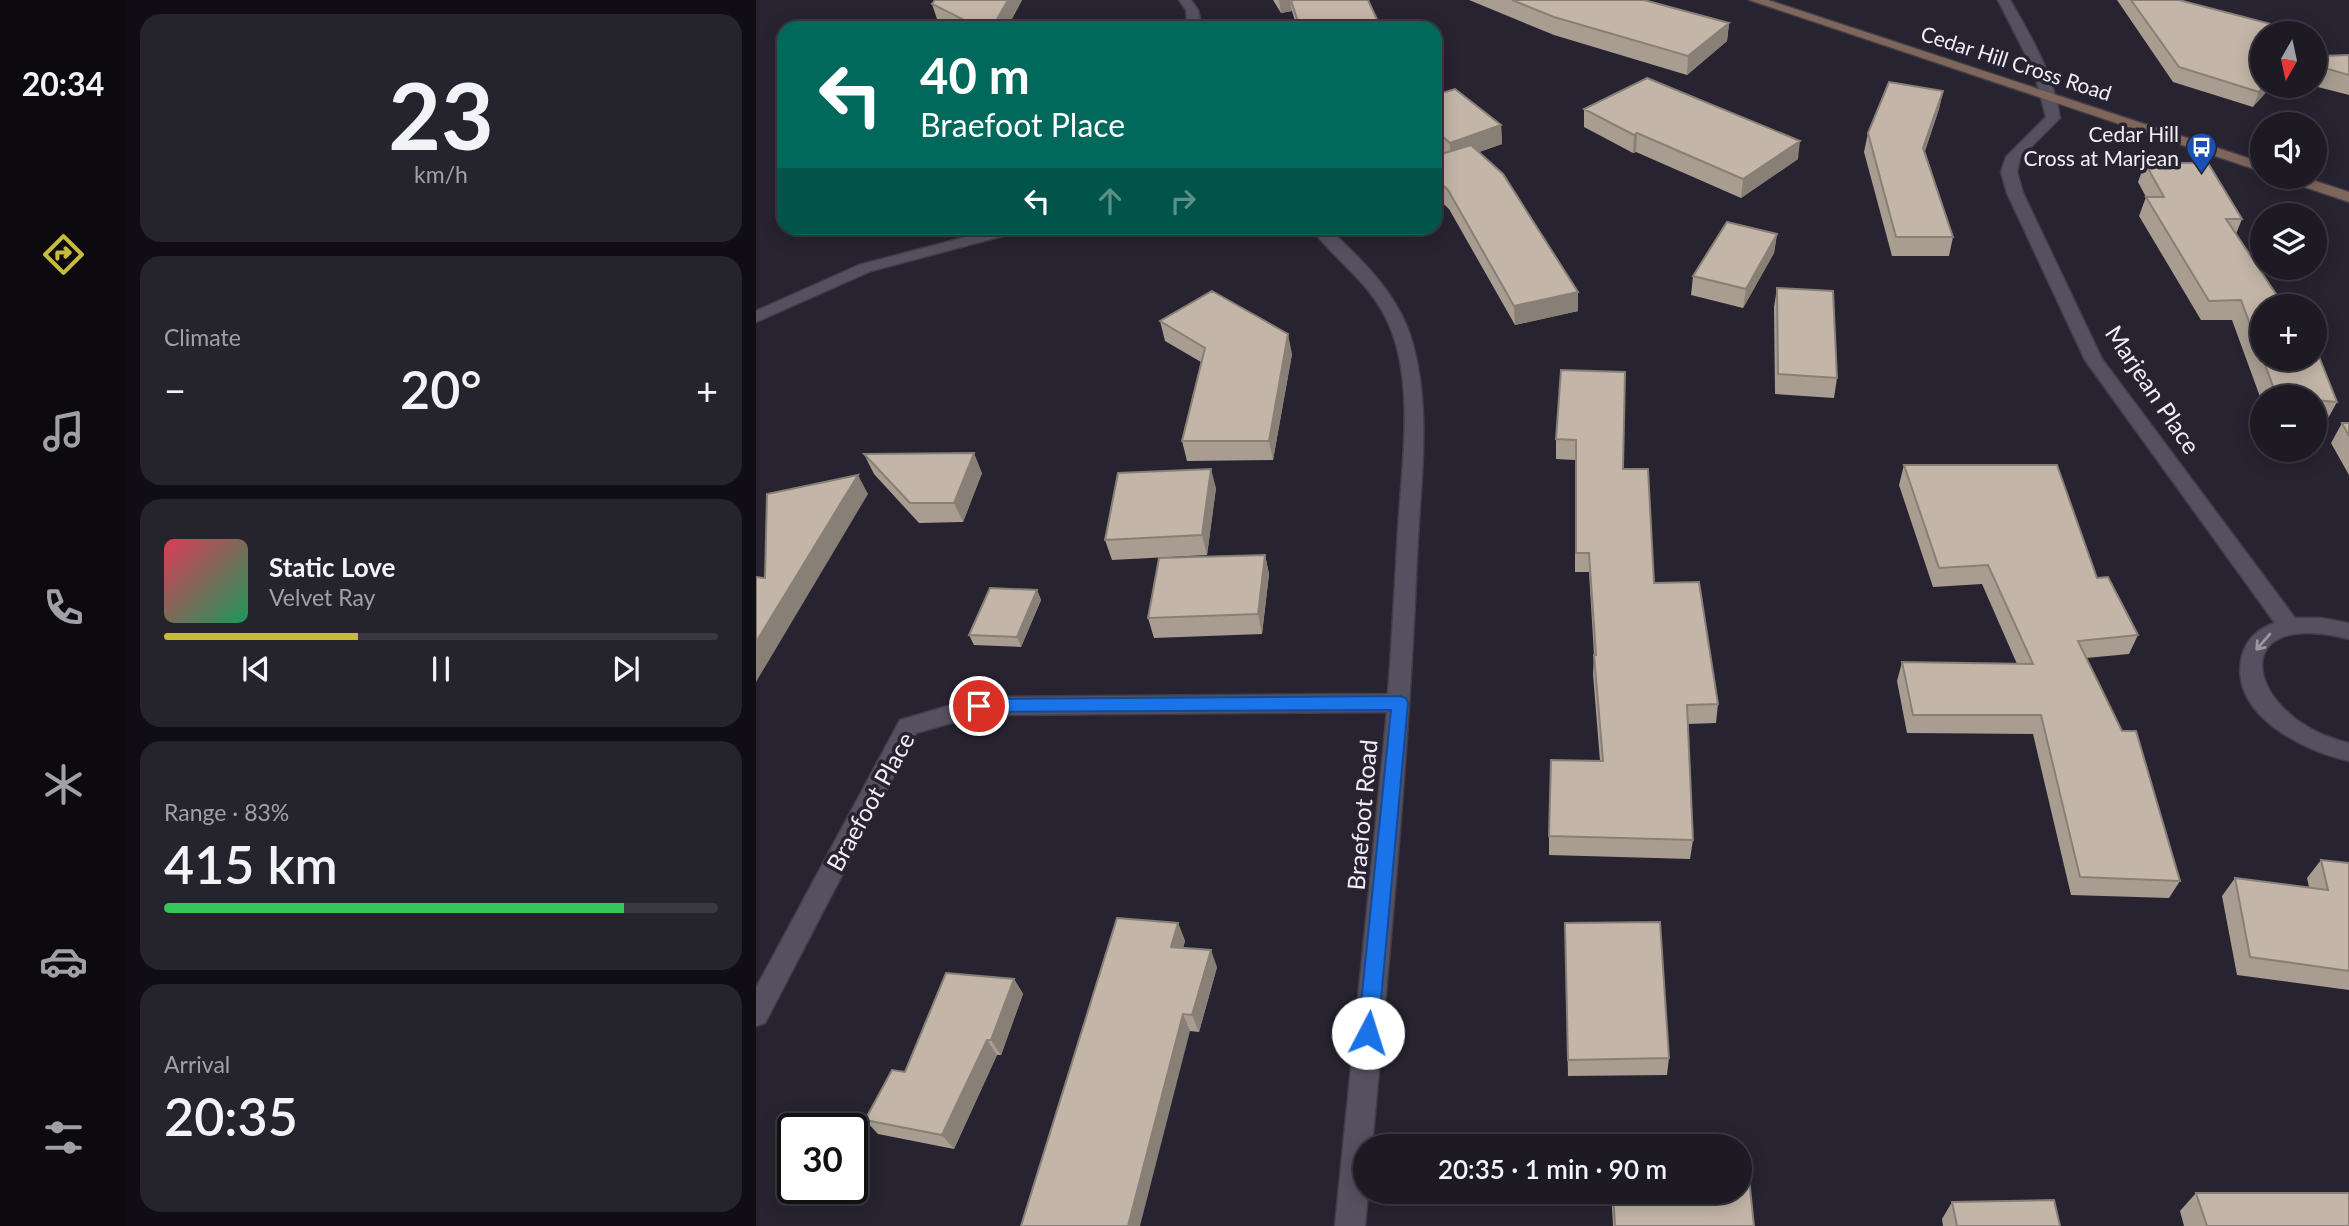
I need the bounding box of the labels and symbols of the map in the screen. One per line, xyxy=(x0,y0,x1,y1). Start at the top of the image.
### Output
street label: Cedar Hill Cross Road xyxy=(1918,20,2115,105)
north arrow xyxy=(2250,21,2328,98)
place label: Cedar Hill Cross at Marjean xyxy=(2024,121,2179,170)
bus stop icon: Cedar Hill Cross at Marjean xyxy=(2185,130,2219,174)
street label: Marjean Place xyxy=(2100,320,2207,459)
one-way arrow xyxy=(2255,633,2271,651)
pin xyxy=(949,676,1009,736)
street label: Braefoot Place xyxy=(820,727,920,876)
street label: Braefoot Road xyxy=(1340,738,1383,891)
position arrow xyxy=(1331,996,1405,1070)
speed limit sign: 30 xyxy=(777,1113,868,1204)

